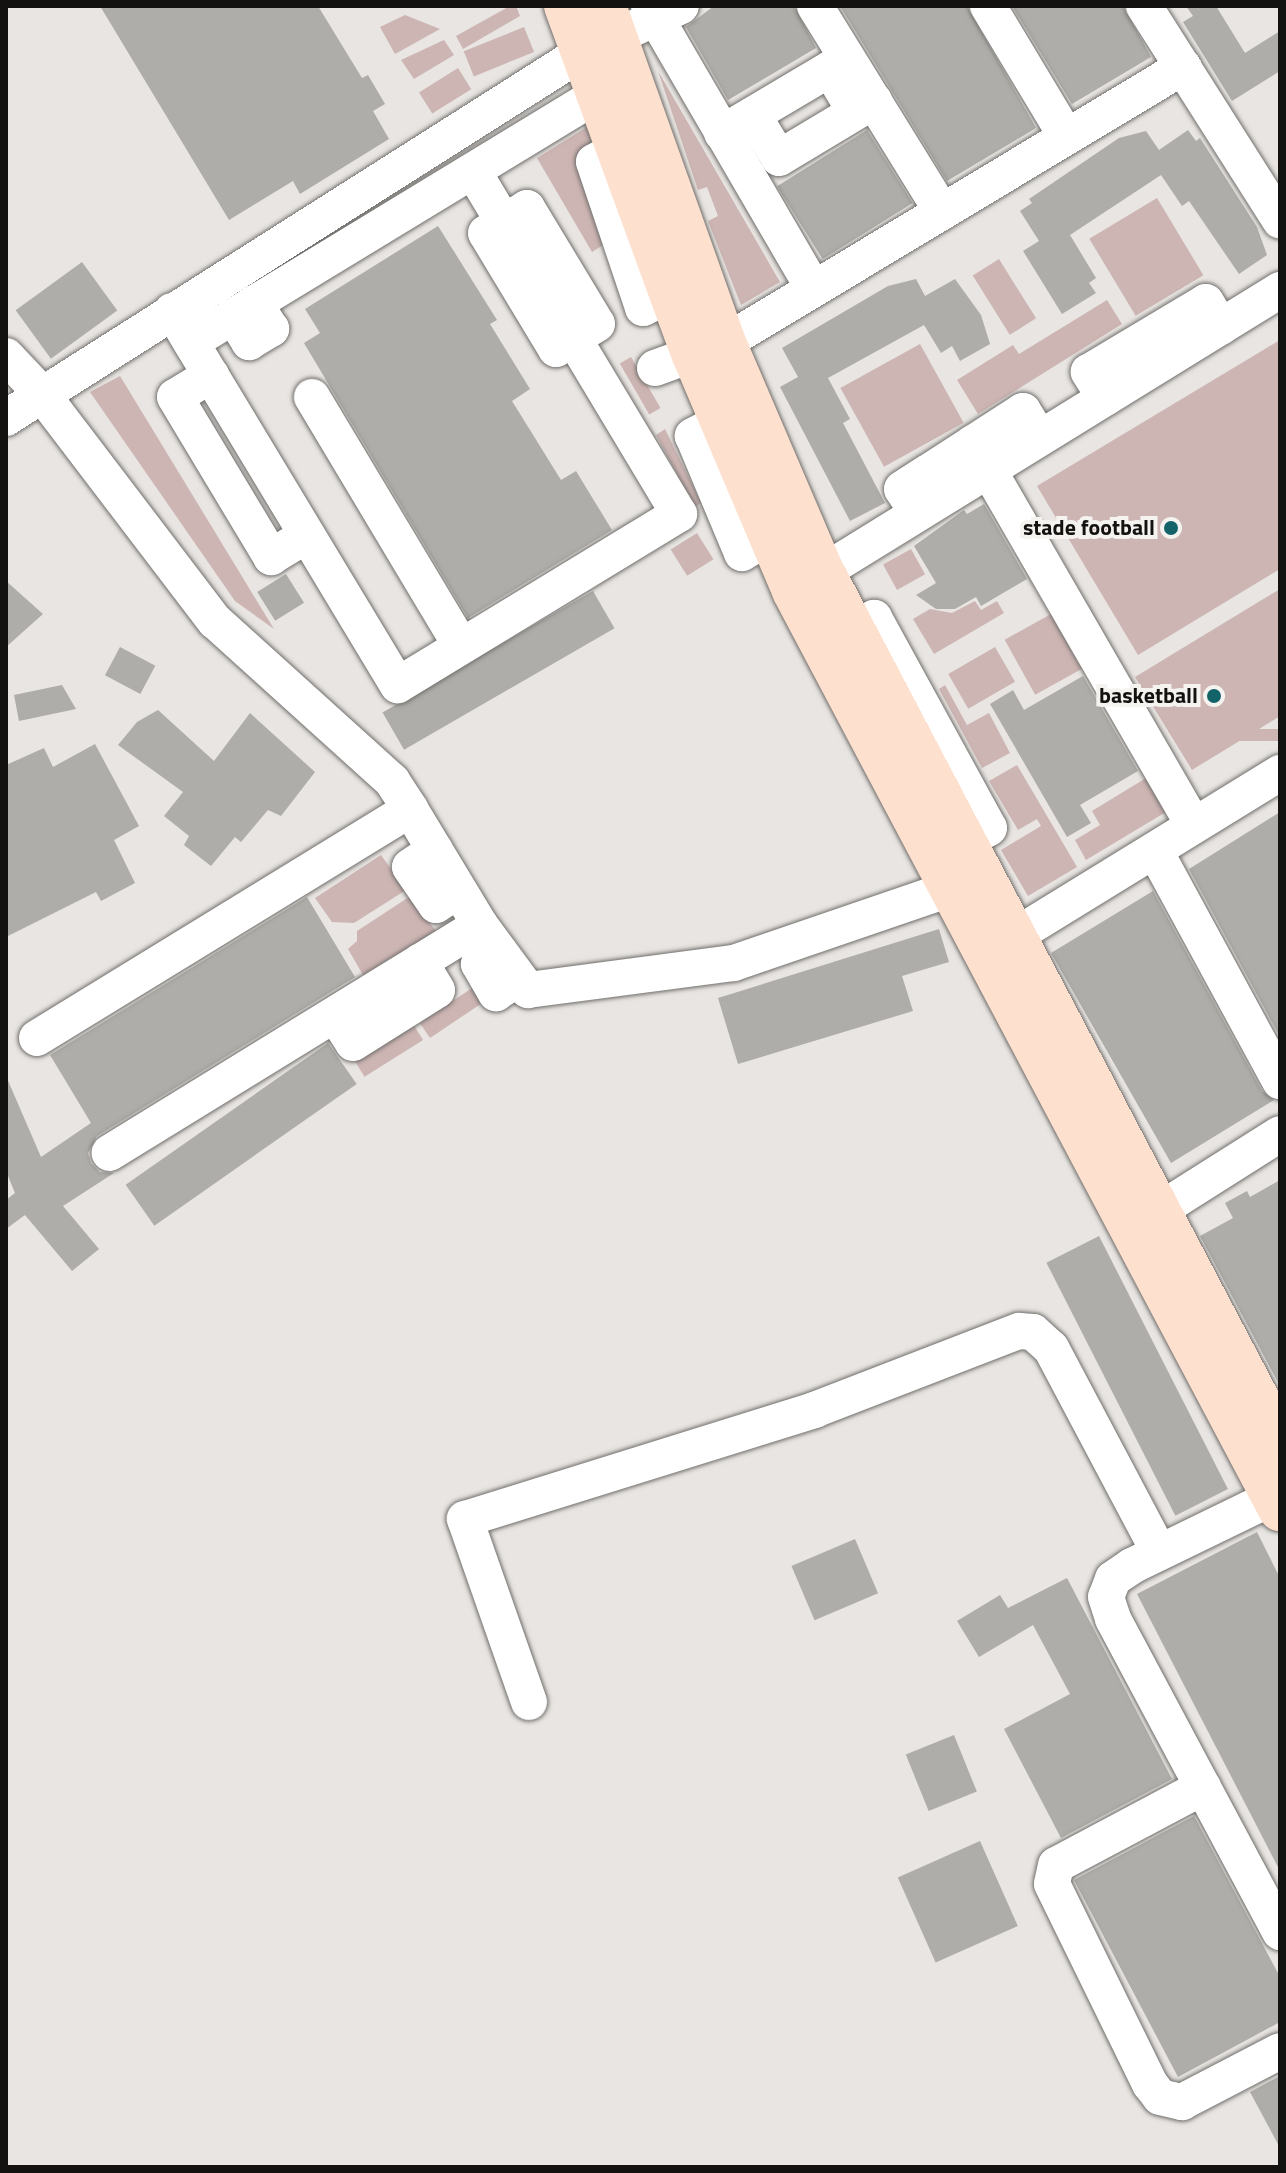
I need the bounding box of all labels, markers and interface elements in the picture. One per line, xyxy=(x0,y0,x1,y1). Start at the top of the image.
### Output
place label: stade football xyxy=(1023,515,1155,541)
marker: stade football xyxy=(1162,519,1180,537)
place label: basketball xyxy=(1099,683,1198,709)
marker: basketball xyxy=(1205,687,1223,705)

